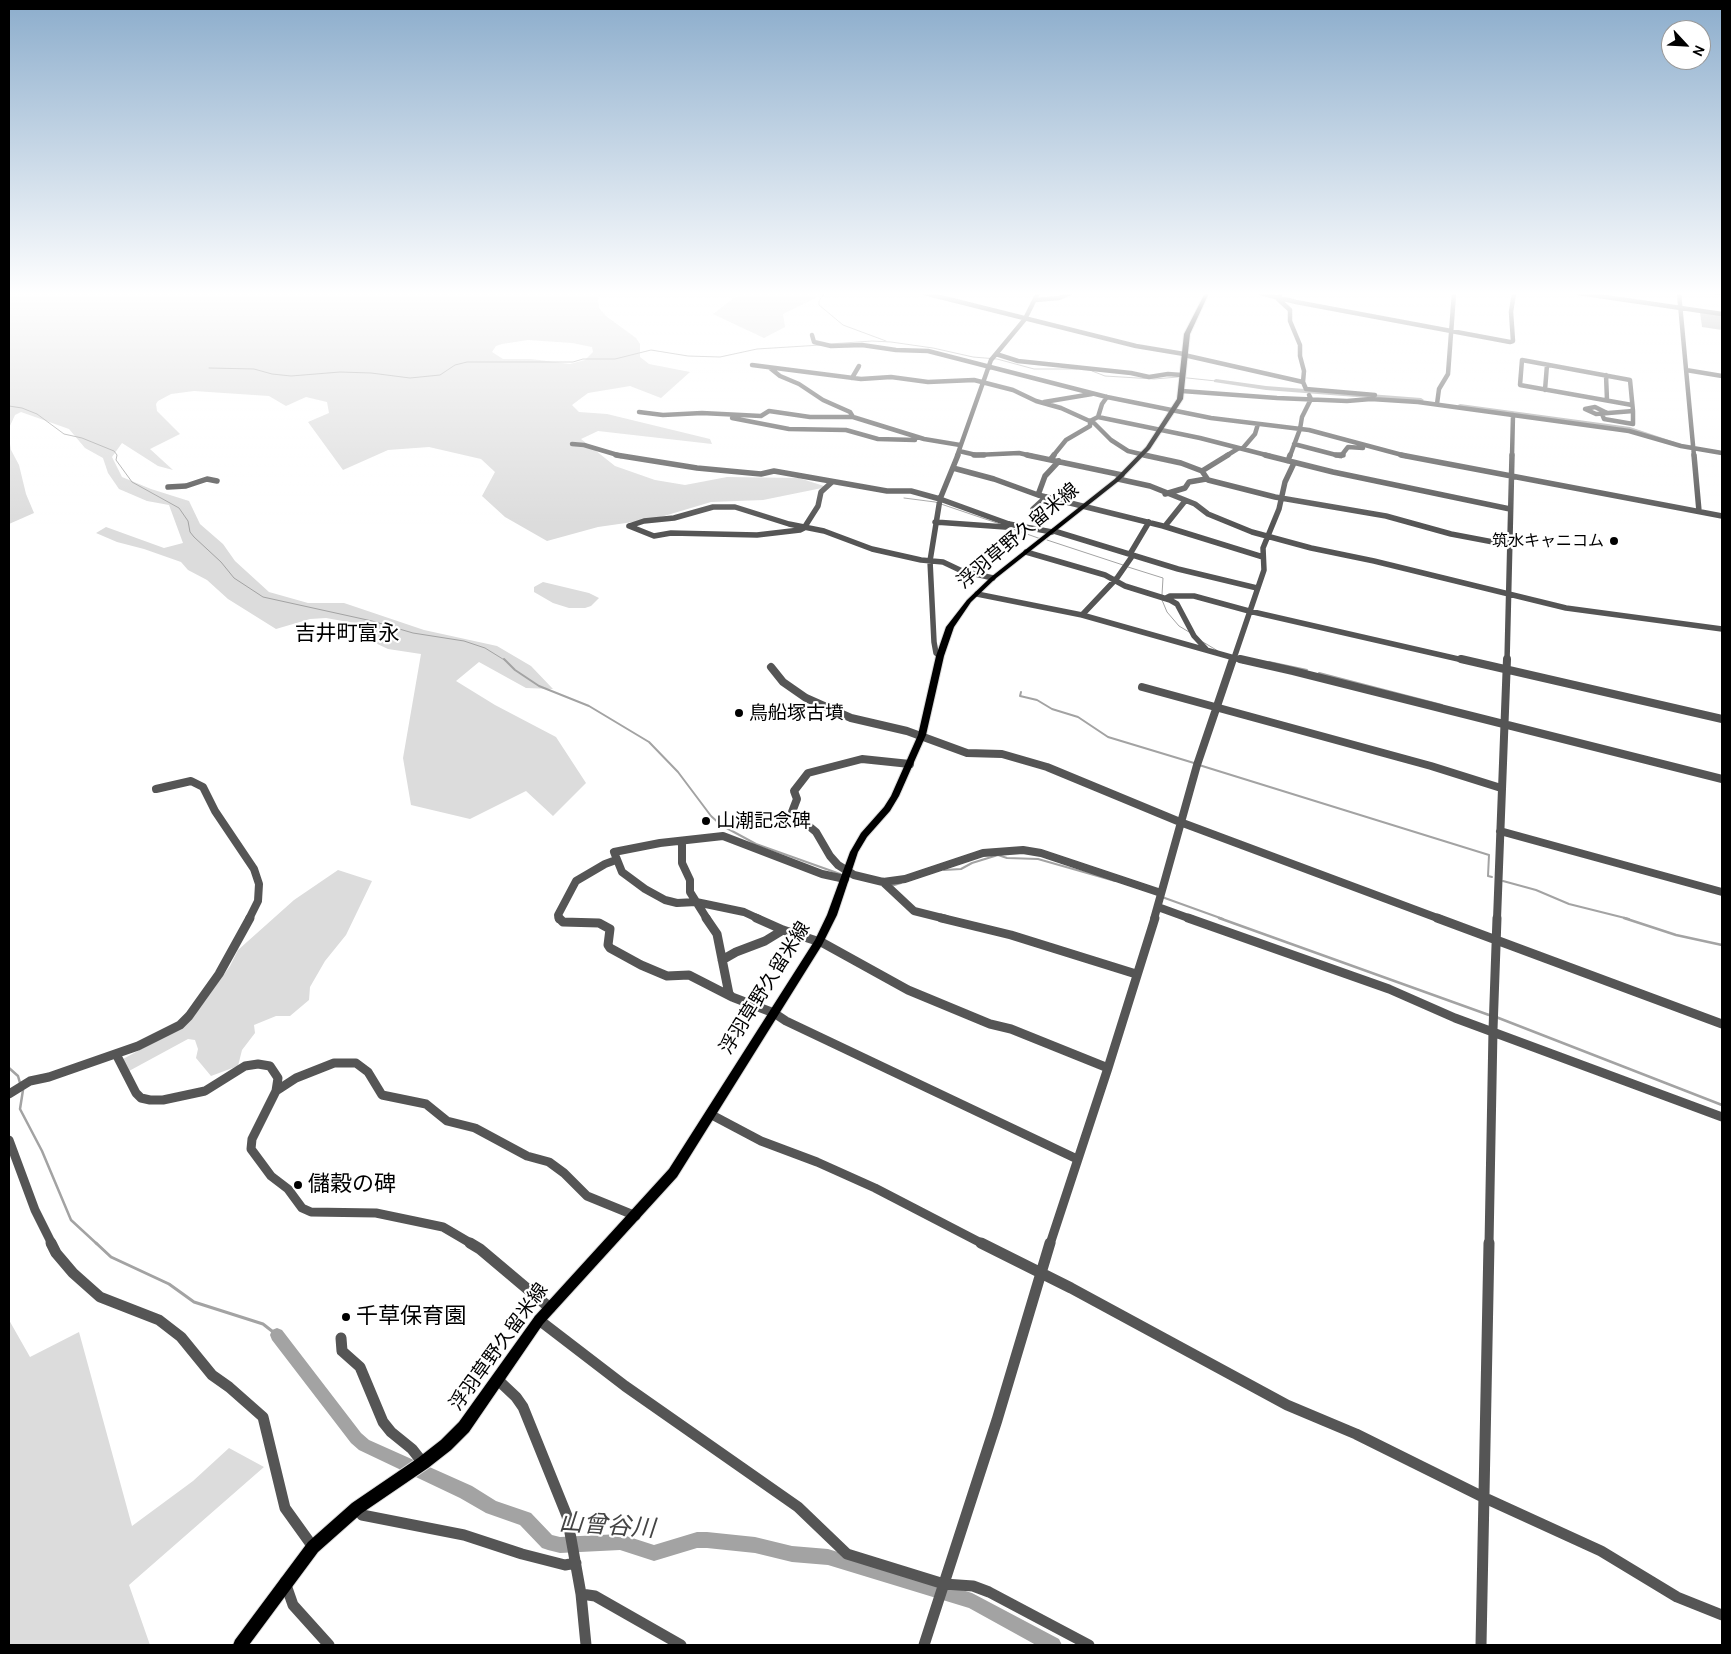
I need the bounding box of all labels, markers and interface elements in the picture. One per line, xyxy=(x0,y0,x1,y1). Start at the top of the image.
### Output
north arrow xyxy=(1661,20,1711,70)
text: N xyxy=(1688,43,1709,59)
street label: 浮羽草野久留米線 xyxy=(952,478,1084,594)
place label: 筑水キャニコム xyxy=(1492,531,1604,551)
marker: 筑水キャニコム xyxy=(1608,535,1620,547)
district label: 吉井町富永 xyxy=(295,621,399,647)
place label: 鳥船塚古墳 xyxy=(749,702,844,724)
marker: 鳥船塚古墳 xyxy=(733,707,745,719)
place label: 山潮記念碑 xyxy=(716,810,811,832)
marker: 山潮記念碑 xyxy=(700,815,712,827)
street label: 浮羽草野久留米線 xyxy=(715,918,815,1058)
place label: 儲穀の碑 xyxy=(308,1172,396,1198)
marker: 儲穀の碑 xyxy=(292,1179,304,1191)
street label: 浮羽草野久留米線 xyxy=(445,1279,553,1415)
place label: 千草保育園 xyxy=(356,1304,466,1330)
marker: 千草保育園 xyxy=(340,1311,352,1323)
water label: 山曾谷川 xyxy=(558,1508,656,1544)

